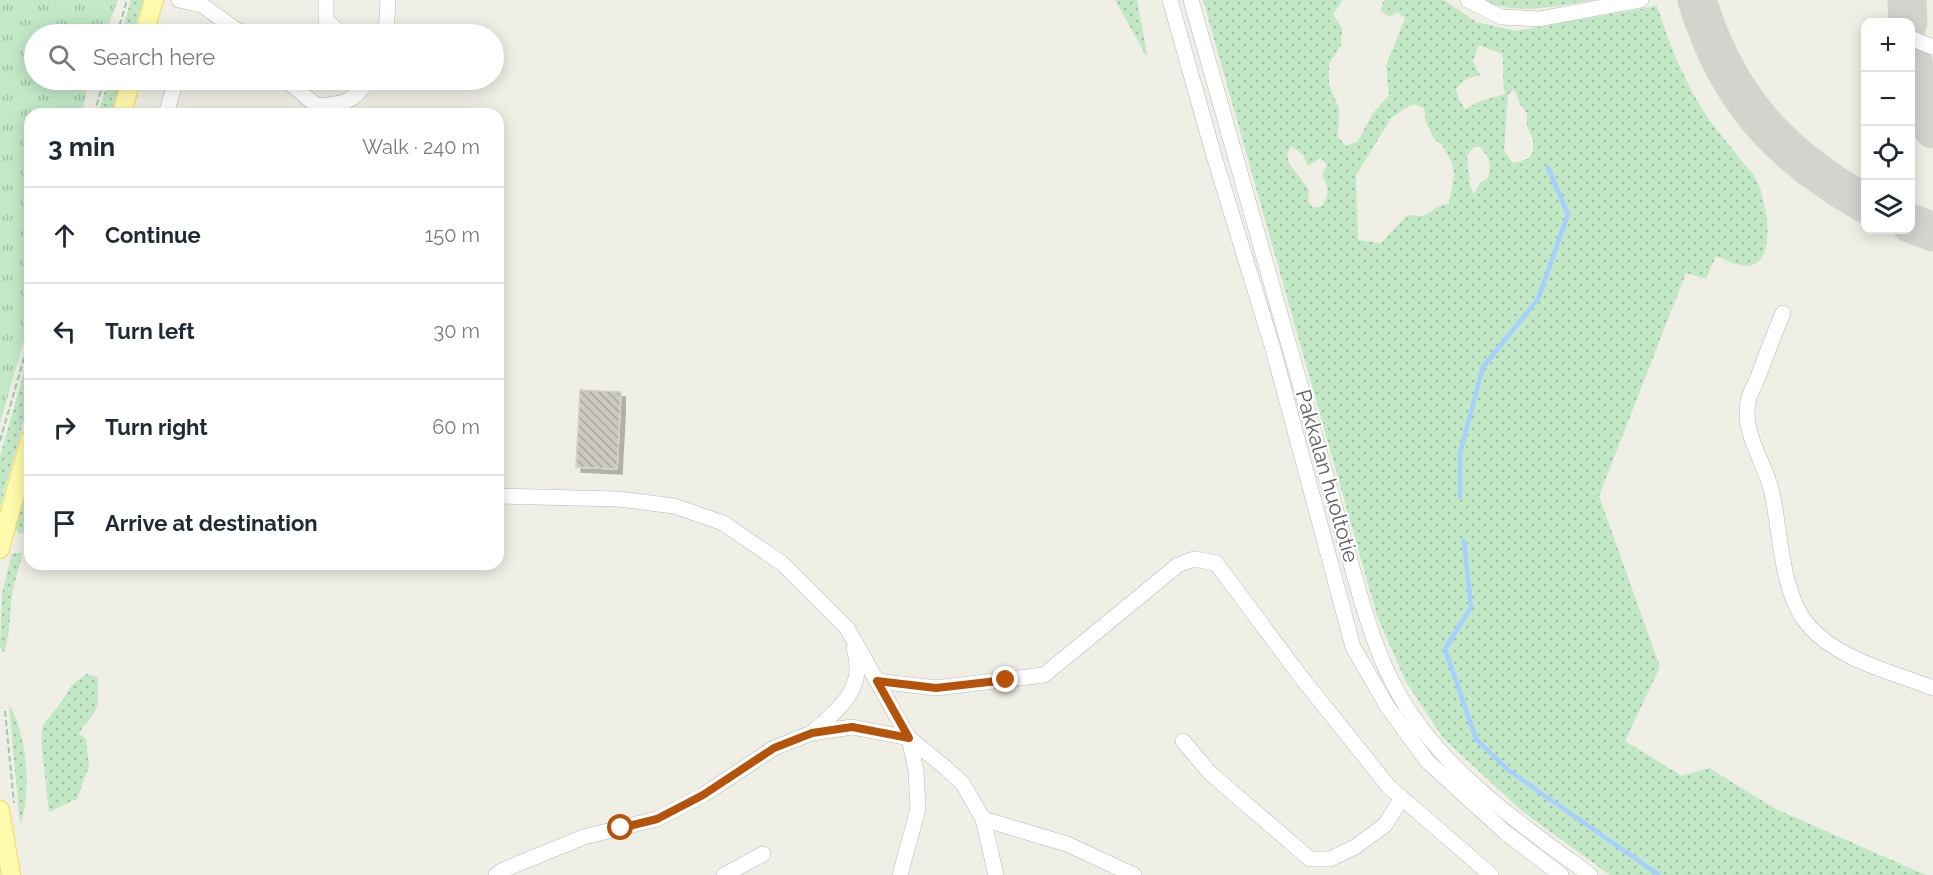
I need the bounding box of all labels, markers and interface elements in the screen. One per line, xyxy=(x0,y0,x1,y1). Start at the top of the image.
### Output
map controls xyxy=(1861,18,1915,234)
button: + xyxy=(1861,18,1915,72)
search box xyxy=(24,24,504,90)
icon: search xyxy=(45,41,78,74)
text: Search here xyxy=(93,44,215,70)
button: − xyxy=(1861,72,1915,126)
button: locate xyxy=(1861,126,1915,180)
text: 3 min xyxy=(48,132,115,162)
text: Walk · 240 m xyxy=(362,135,480,159)
button: layers xyxy=(1861,180,1915,234)
icon: ahead xyxy=(48,219,81,252)
text: Continue xyxy=(105,222,201,248)
text: 150 m xyxy=(425,223,480,247)
icon: left xyxy=(48,315,81,348)
text: Turn left xyxy=(105,318,195,344)
text: 30 m xyxy=(434,319,480,343)
street label: Pakkalan huoltotie xyxy=(1291,386,1364,565)
icon: right xyxy=(48,411,81,444)
text: Turn right xyxy=(105,414,208,440)
text: 60 m xyxy=(432,415,480,439)
icon: arrive xyxy=(48,507,81,540)
text: Arrive at destination xyxy=(105,510,318,536)
route end xyxy=(992,666,1018,692)
route start xyxy=(607,814,633,840)

